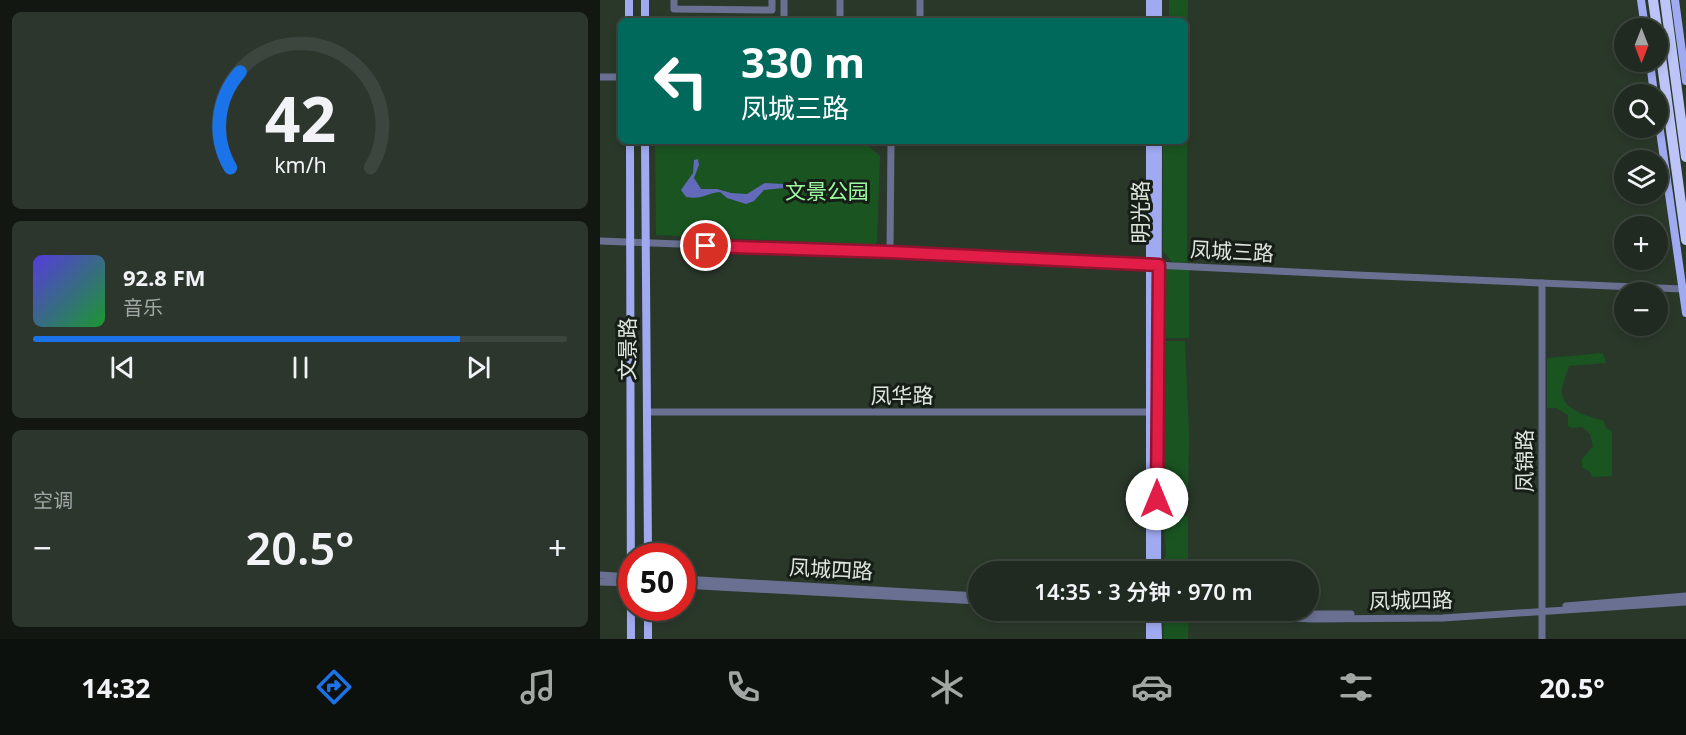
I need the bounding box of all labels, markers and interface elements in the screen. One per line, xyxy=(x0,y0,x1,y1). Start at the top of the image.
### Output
north arrow xyxy=(1614,18,1668,72)
map controls xyxy=(1614,18,1668,336)
text: 330 m xyxy=(741,33,865,90)
icon: left xyxy=(642,42,720,120)
text: 42 xyxy=(264,75,336,160)
button: search xyxy=(1614,84,1668,138)
text: 凤城三路 xyxy=(741,89,849,126)
text: km/h xyxy=(274,150,326,179)
button: layers xyxy=(1614,150,1668,204)
park label: 文景公园 xyxy=(785,177,869,205)
street label: 明光路 xyxy=(1126,181,1154,244)
button: + xyxy=(1614,216,1668,270)
pin xyxy=(680,220,731,271)
icon: arrive xyxy=(689,229,722,262)
street label: 凤城三路 xyxy=(1189,235,1275,267)
text: 92.8 FM xyxy=(123,262,205,292)
button: − xyxy=(1614,282,1668,336)
text: 音乐 xyxy=(123,294,163,321)
street label: 文景路 xyxy=(613,318,641,381)
icon: previous xyxy=(106,351,139,384)
icon: pause xyxy=(284,351,317,384)
icon: next xyxy=(462,351,495,384)
street label: 凤华路 xyxy=(871,381,934,409)
street label: 凤锦路 xyxy=(1510,430,1538,493)
position arrow xyxy=(1125,467,1189,531)
text: 空调 xyxy=(33,487,73,514)
text: 20.5° xyxy=(246,517,354,578)
text: − xyxy=(33,525,52,570)
text: + xyxy=(548,525,567,570)
speed limit sign: 50 xyxy=(618,543,696,621)
street label: 凤城四路 xyxy=(788,553,874,585)
text: 14:35 · 3 分钟 · 970 m xyxy=(1034,576,1253,606)
street label: 凤城四路 xyxy=(1369,585,1453,615)
icon: directions xyxy=(313,666,355,708)
icon: music xyxy=(517,666,559,708)
icon: phone xyxy=(722,666,764,708)
icon: climate xyxy=(926,666,968,708)
icon: car xyxy=(1131,666,1173,708)
icon: filters xyxy=(1335,666,1377,708)
text: 14:32 xyxy=(81,669,151,706)
text: 20.5° xyxy=(1539,669,1605,706)

